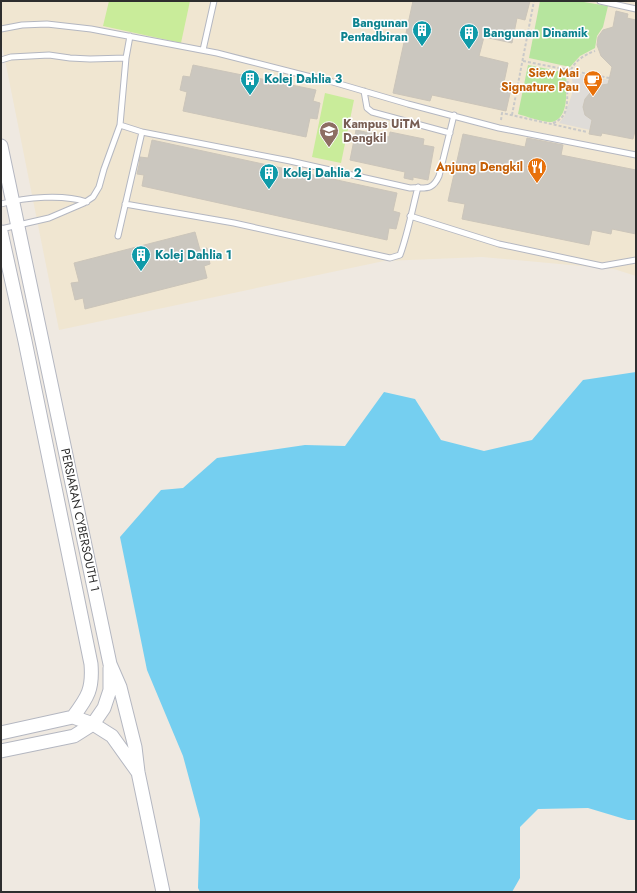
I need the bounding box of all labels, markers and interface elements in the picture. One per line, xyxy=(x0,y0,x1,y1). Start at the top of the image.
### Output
place label: Bangunan Pentadbiran xyxy=(340,14,408,46)
building icon: Bangunan Pentadbiran xyxy=(411,19,433,47)
building icon: Bangunan Dinamik xyxy=(458,22,480,50)
place label: Bangunan Dinamik xyxy=(483,24,588,42)
place label: Siew Mai Signature Pau xyxy=(501,64,579,96)
building icon: Kolej Dahlia 3 xyxy=(239,68,261,96)
cafe icon: Siew Mai Signature Pau xyxy=(582,69,604,97)
place label: Kolej Dahlia 3 xyxy=(264,70,343,88)
place label: Kampus UiTM Dengkil xyxy=(343,115,421,147)
school or university icon: Kampus UiTM Dengkil xyxy=(318,120,340,148)
restaurant icon: Anjung Dengkil xyxy=(526,156,548,184)
place label: Anjung Dengkil xyxy=(435,158,523,176)
building icon: Kolej Dahlia 2 xyxy=(258,162,280,190)
place label: Kolej Dahlia 2 xyxy=(283,164,362,182)
building icon: Kolej Dahlia 1 xyxy=(130,244,152,272)
place label: Kolej Dahlia 1 xyxy=(155,246,232,264)
street label: PERSIARAN CYBERSOUTH 1 xyxy=(56,447,104,593)

